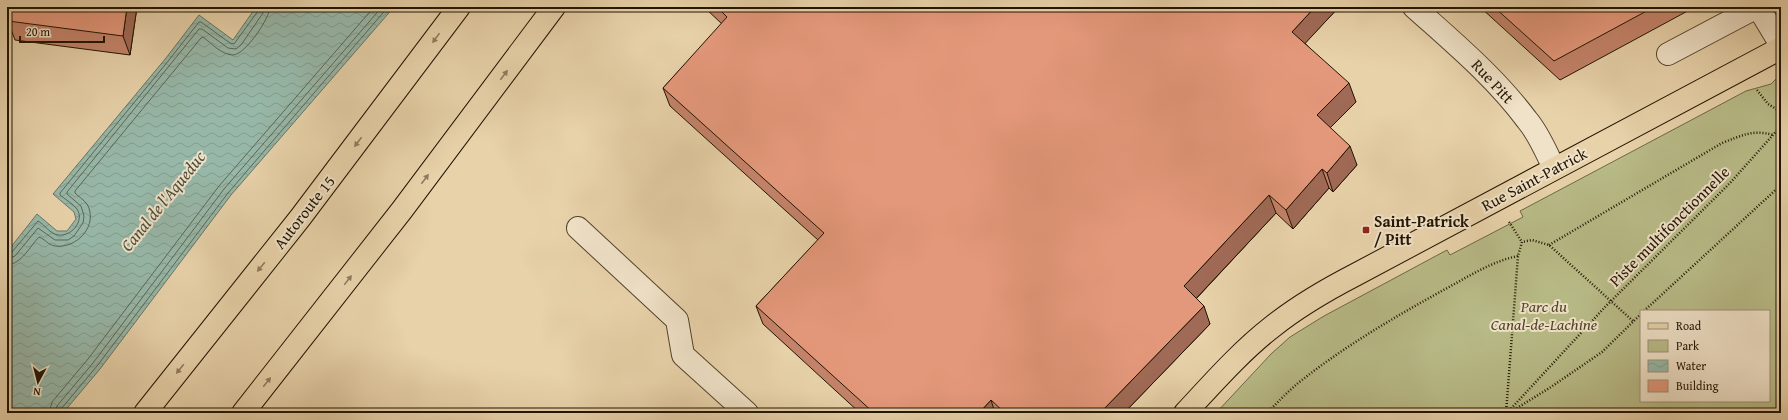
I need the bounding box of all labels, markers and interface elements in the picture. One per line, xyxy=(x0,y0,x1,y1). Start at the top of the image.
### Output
scale bar xyxy=(20,18,104,44)
text: 20 m xyxy=(26,23,50,40)
one-way arrow xyxy=(432,33,440,44)
street label: Rue Pitt xyxy=(1466,53,1520,109)
one-way arrow xyxy=(500,70,508,81)
one-way arrow xyxy=(354,137,362,148)
street label: Rue Saint-Patrick xyxy=(1477,141,1592,217)
water label: Canal de l'Aqueduc xyxy=(114,145,211,256)
street label: Piste multifonctionnelle xyxy=(1603,160,1735,292)
street label: Autoroute 15 xyxy=(268,170,340,254)
one-way arrow xyxy=(421,173,430,184)
place label: Saint-Patrick / Pitt xyxy=(1374,209,1470,251)
marker: Saint-Patrick / Pitt xyxy=(1361,225,1371,235)
one-way arrow xyxy=(257,261,265,272)
one-way arrow xyxy=(343,275,351,285)
park label: Parc du Canal-de-Lachine xyxy=(1491,294,1598,336)
legend xyxy=(1640,310,1770,402)
text: Road xyxy=(1676,317,1702,334)
text: Park xyxy=(1676,337,1700,354)
text: Water xyxy=(1676,357,1706,374)
north arrow xyxy=(18,362,58,402)
one-way arrow xyxy=(176,363,184,374)
one-way arrow xyxy=(263,377,272,388)
text: Building xyxy=(1676,377,1719,394)
text: N xyxy=(32,383,41,400)

